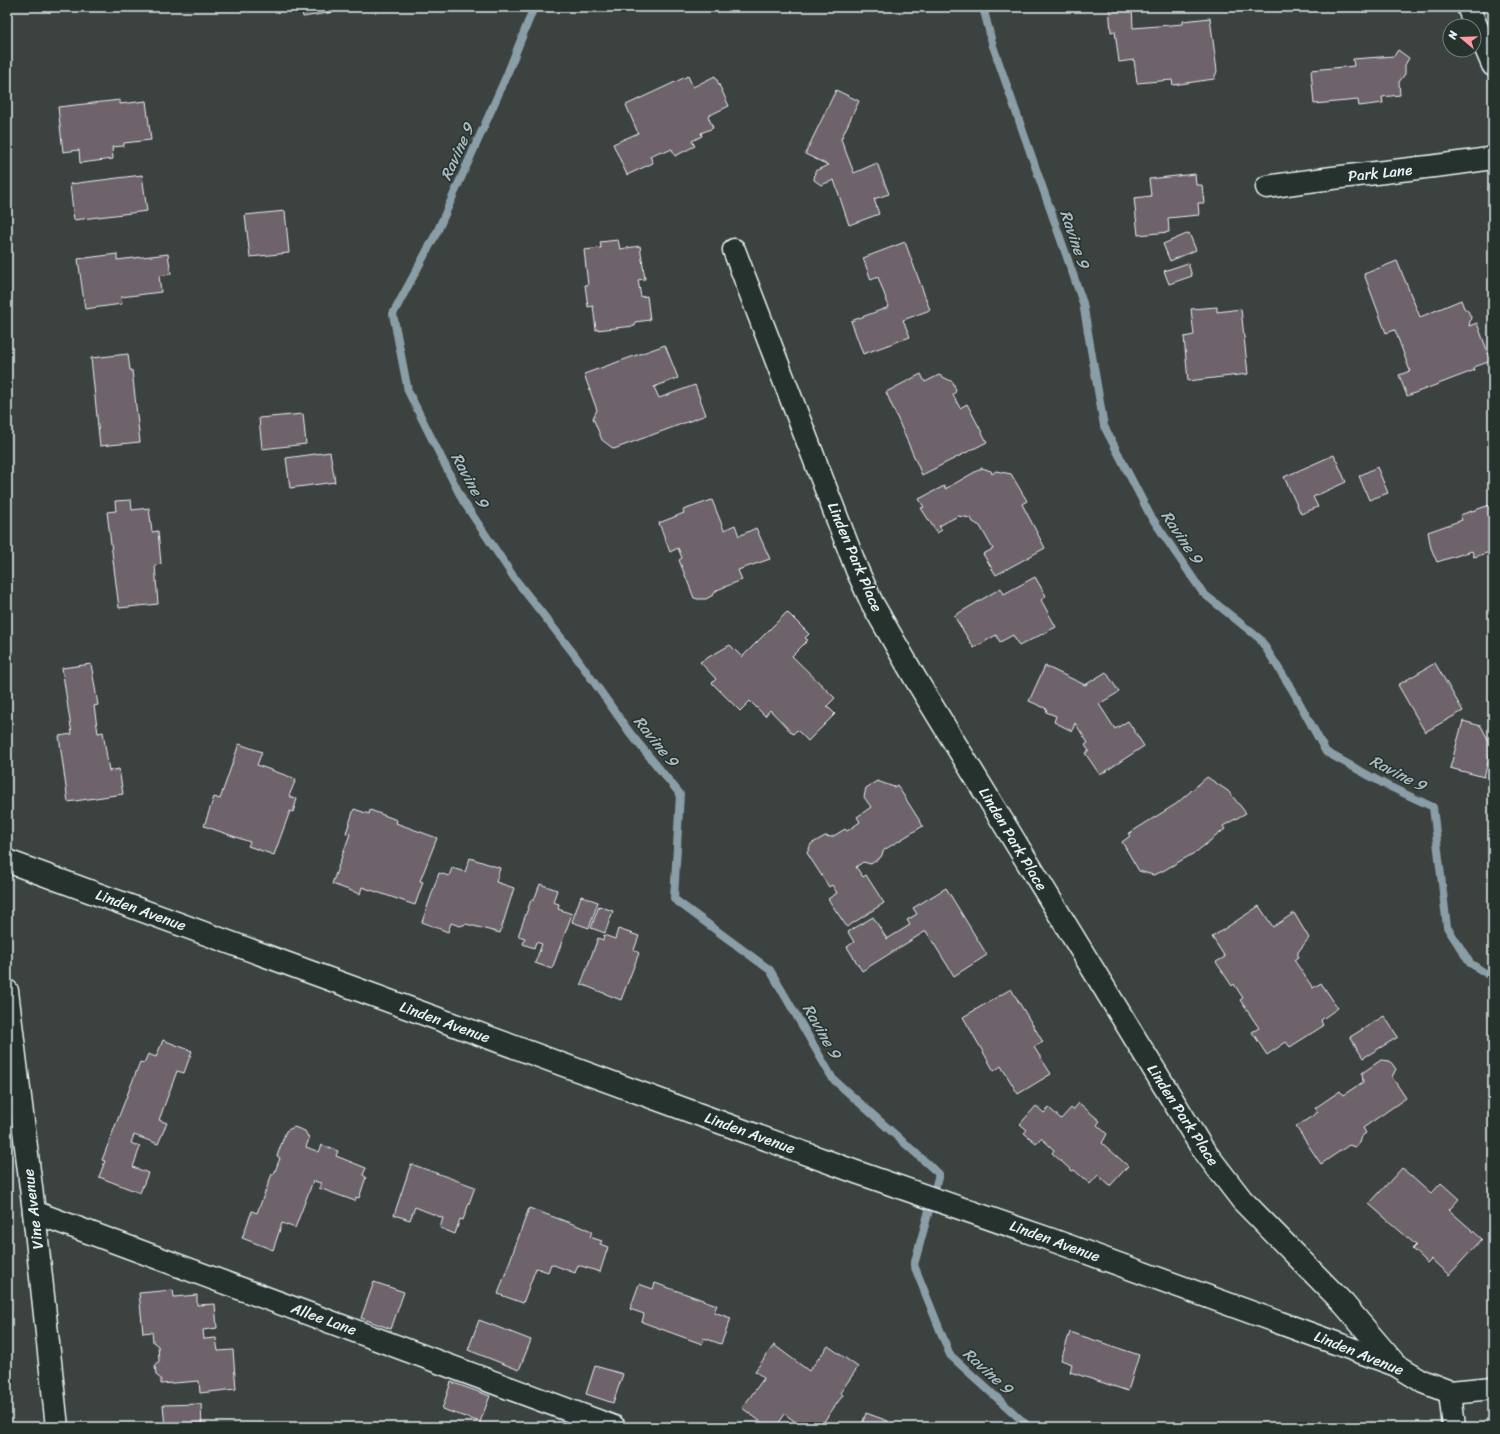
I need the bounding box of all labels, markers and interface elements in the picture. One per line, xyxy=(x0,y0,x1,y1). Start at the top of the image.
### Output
north arrow xyxy=(1442,18,1482,58)
text: N xyxy=(1442,28,1463,43)
water label: Ravine 9 xyxy=(432,117,483,185)
street label: Park Lane xyxy=(1347,157,1413,189)
water label: Ravine 9 xyxy=(1052,206,1099,274)
water label: Ravine 9 xyxy=(443,447,498,515)
street label: Linden Park Place xyxy=(820,498,890,616)
water label: Ravine 9 xyxy=(1153,504,1212,572)
water label: Ravine 9 xyxy=(626,709,687,775)
water label: Ravine 9 xyxy=(1365,746,1433,801)
street label: Linden Park Place xyxy=(972,782,1054,896)
street label: Linden Avenue xyxy=(92,882,190,939)
street label: Linden Avenue xyxy=(396,994,494,1051)
water label: Ravine 9 xyxy=(794,998,851,1066)
street label: Linden Park Place xyxy=(1140,1059,1226,1171)
street label: Linden Avenue xyxy=(701,1105,799,1162)
street label: Vine Avenue xyxy=(15,1167,51,1251)
street label: Linden Avenue xyxy=(1006,1213,1104,1270)
street label: Allee Lane xyxy=(287,1295,361,1343)
street label: Linden Avenue xyxy=(1310,1323,1408,1383)
water label: Ravine 9 xyxy=(956,1340,1022,1403)

